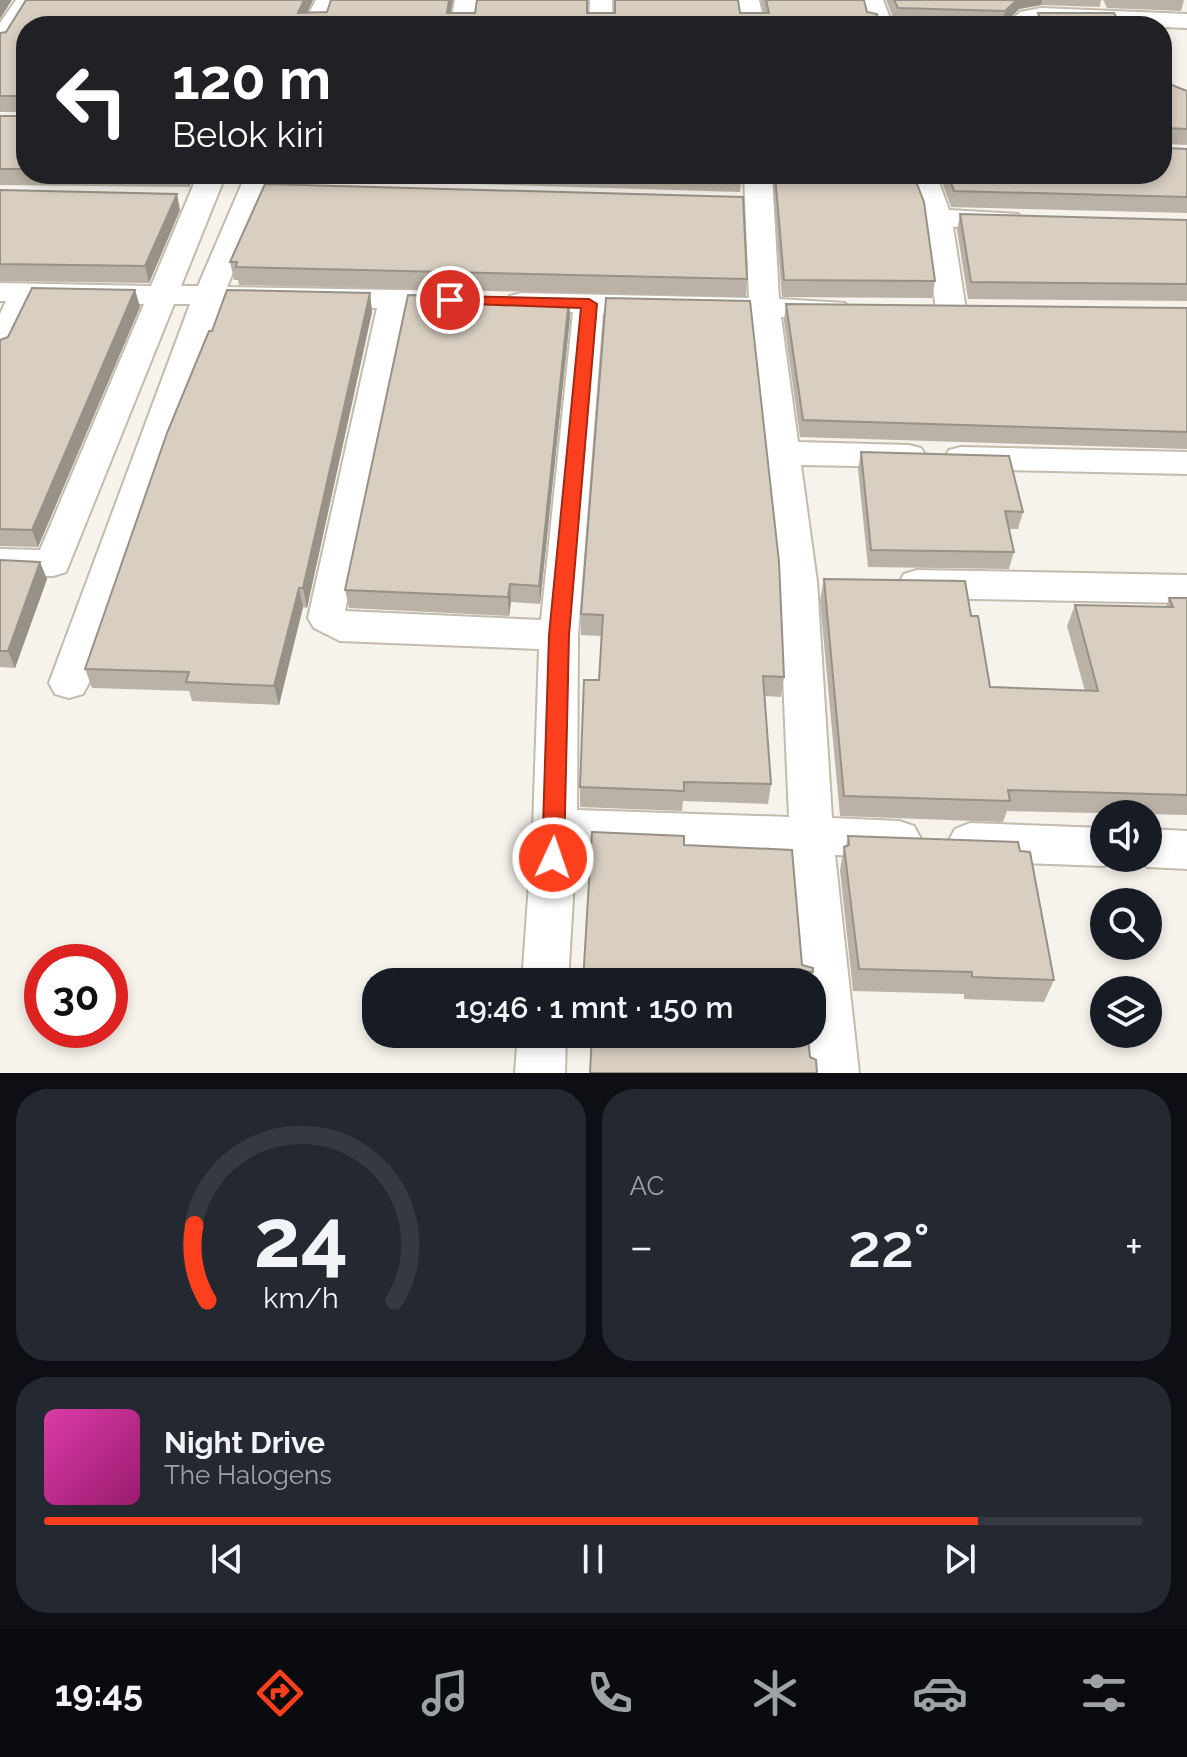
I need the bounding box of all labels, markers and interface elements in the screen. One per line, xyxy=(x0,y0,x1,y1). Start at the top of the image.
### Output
text: 120 m xyxy=(172,46,331,112)
icon: left xyxy=(40,48,144,152)
text: Belok kiri xyxy=(172,113,324,155)
pin xyxy=(416,266,484,334)
icon: arrive xyxy=(428,278,472,322)
map controls xyxy=(1090,800,1162,1048)
button: sound xyxy=(1090,800,1162,872)
position arrow xyxy=(511,816,595,900)
button: search xyxy=(1090,888,1162,960)
speed limit sign: 30 xyxy=(24,944,128,1048)
button: layers xyxy=(1090,976,1162,1048)
text: 19:46 · 1 mnt · 150 m xyxy=(455,990,733,1025)
text: AC xyxy=(630,1171,664,1201)
text: 24 xyxy=(254,1189,348,1286)
text: 22° xyxy=(848,1211,930,1281)
text: − xyxy=(630,1221,653,1272)
text: + xyxy=(1125,1221,1143,1272)
text: km/h xyxy=(263,1281,338,1315)
text: Night Drive xyxy=(164,1425,325,1460)
text: The Halogens xyxy=(164,1460,332,1490)
icon: previous xyxy=(205,1537,249,1581)
icon: pause xyxy=(571,1537,615,1581)
icon: next xyxy=(938,1537,982,1581)
icon: directions xyxy=(252,1665,308,1721)
icon: music xyxy=(417,1665,473,1721)
icon: phone xyxy=(582,1665,638,1721)
icon: climate xyxy=(747,1665,803,1721)
icon: car xyxy=(912,1665,968,1721)
icon: filters xyxy=(1076,1665,1132,1721)
text: 19:45 xyxy=(54,1672,143,1714)

